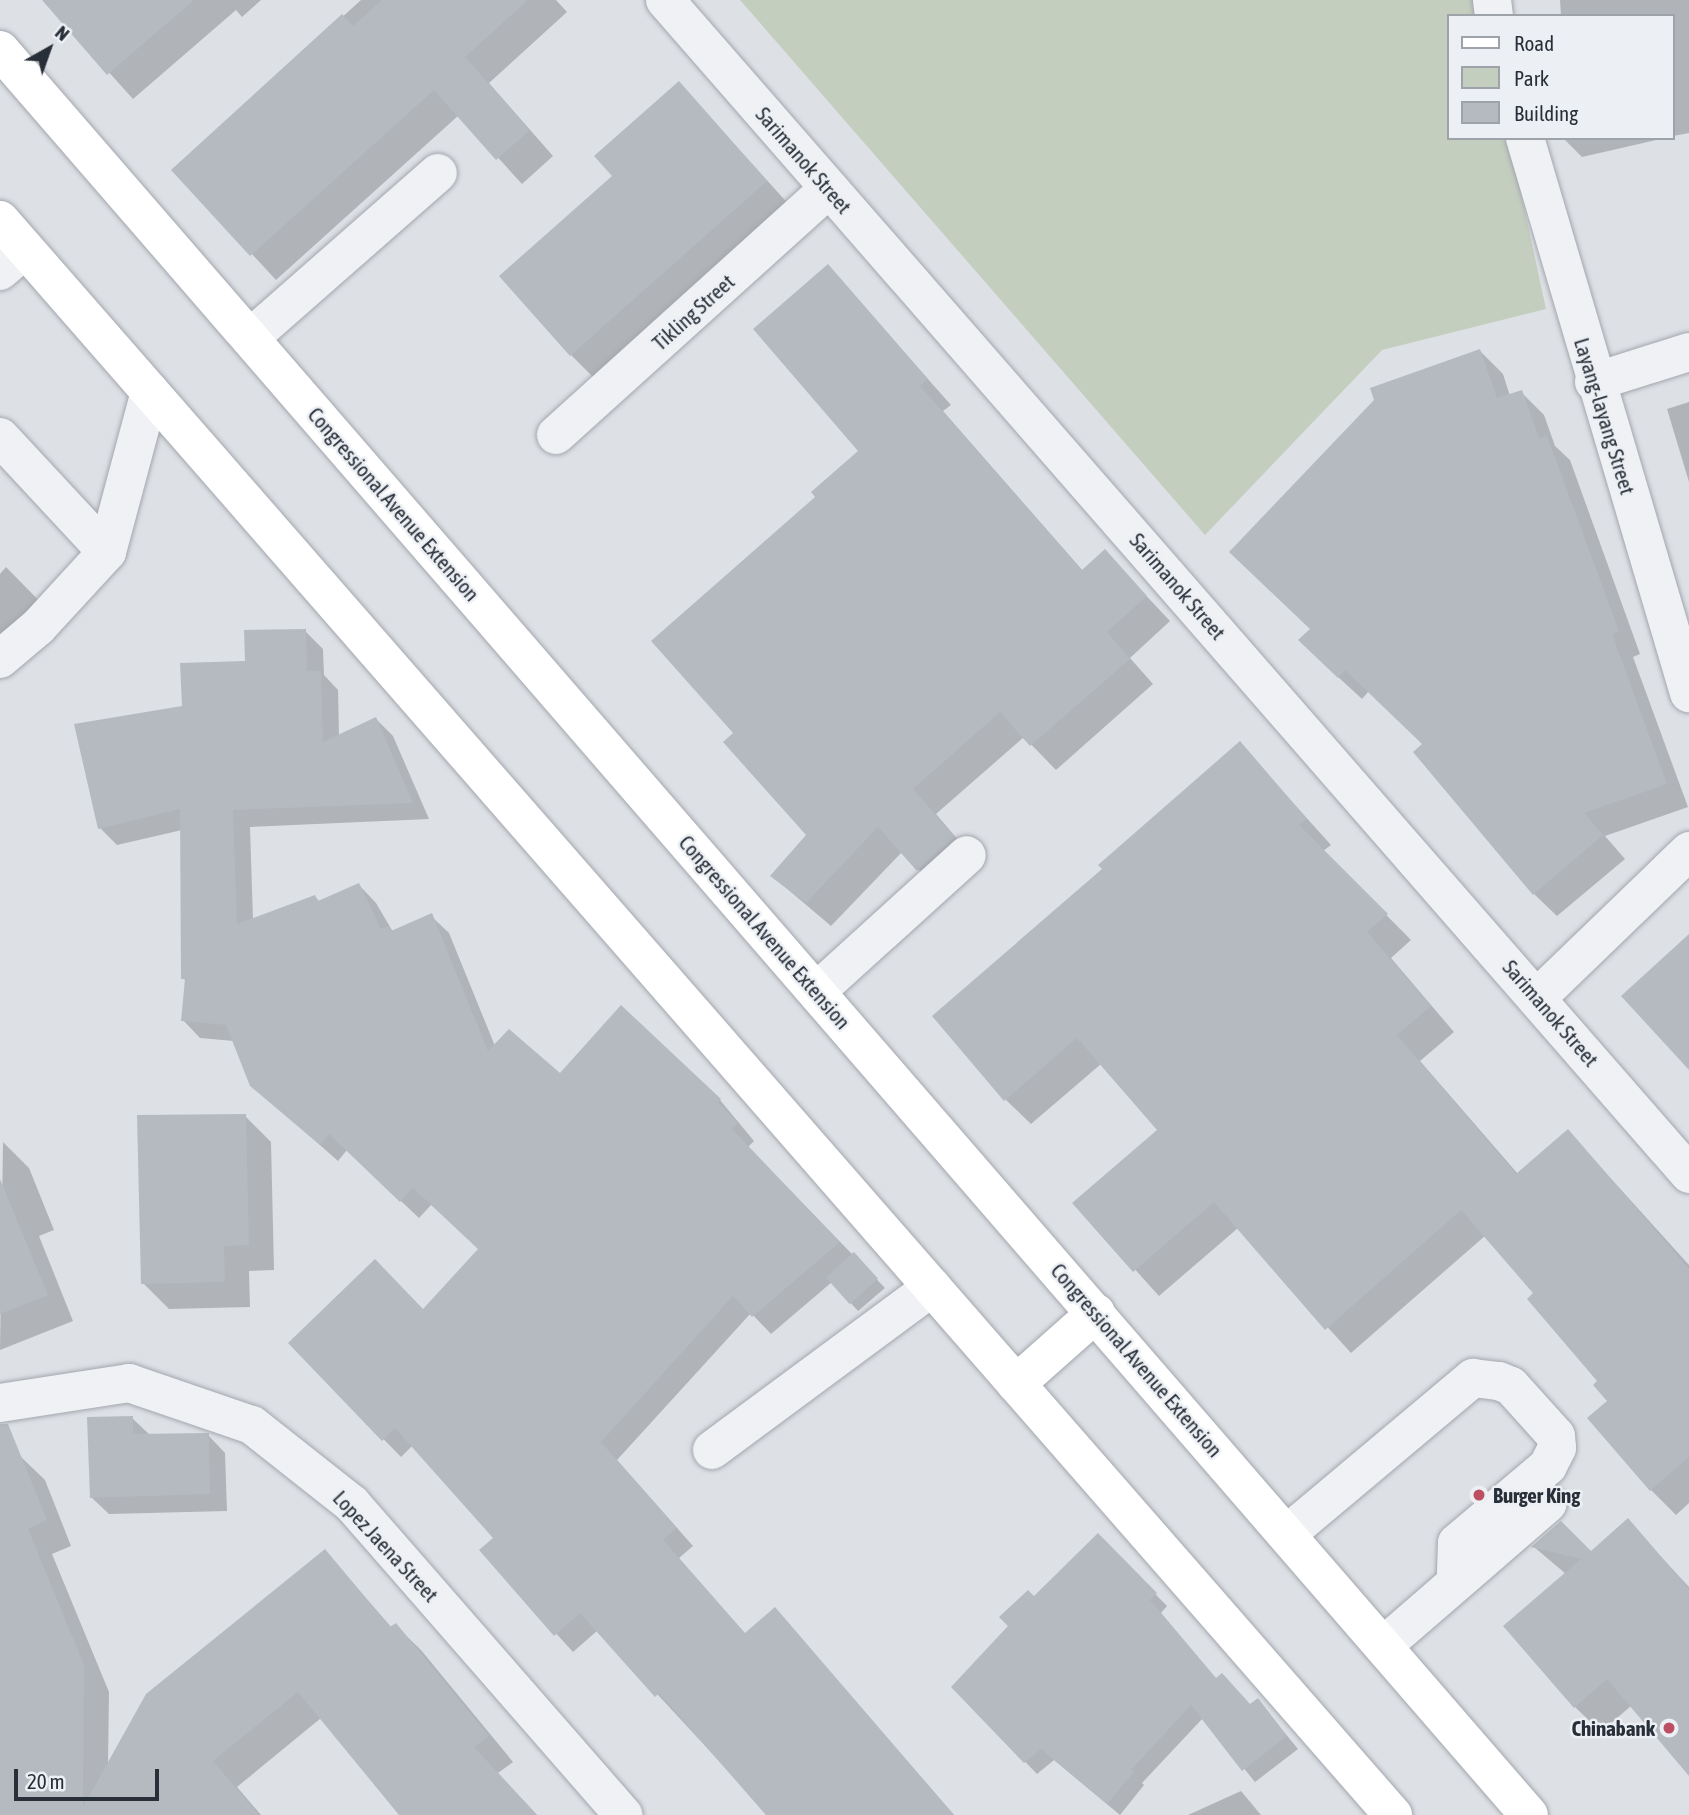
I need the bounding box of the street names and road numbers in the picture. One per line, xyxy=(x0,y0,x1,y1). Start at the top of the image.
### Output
street label: Sarimanok Street xyxy=(751,102,857,218)
street label: Tikling Street xyxy=(647,269,739,355)
street label: Layang-layang Street xyxy=(1569,335,1641,497)
street label: Congressional Avenue Extension xyxy=(303,402,485,606)
street label: Sarimanok Street xyxy=(1125,528,1231,644)
street label: Congressional Avenue Extension xyxy=(674,830,856,1034)
street label: Sarimanok Street xyxy=(1498,955,1604,1071)
street label: Congressional Avenue Extension xyxy=(1046,1258,1228,1462)
street label: Lopez Jaena Street xyxy=(328,1485,444,1607)

